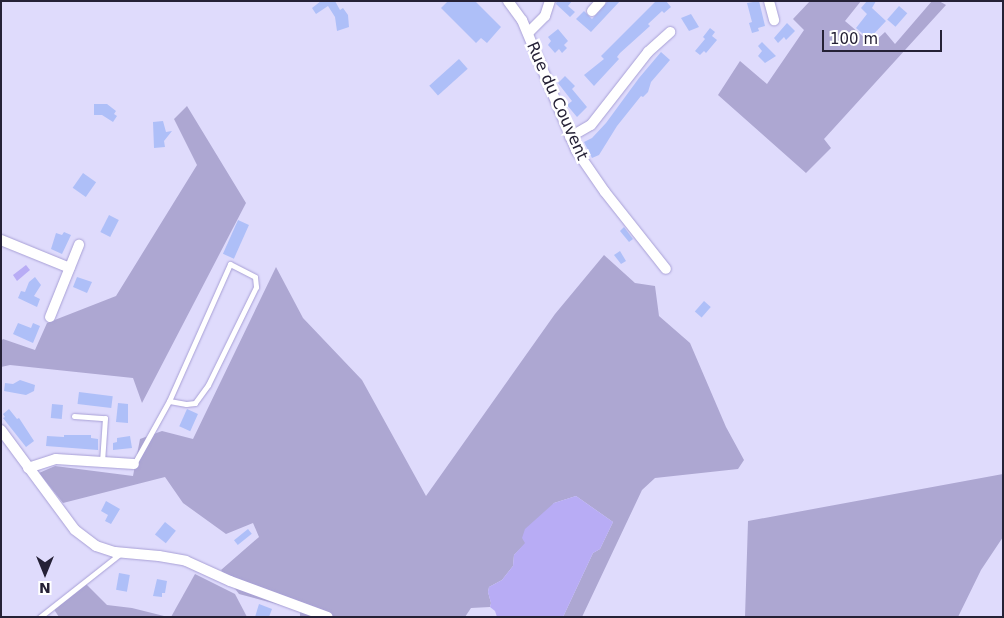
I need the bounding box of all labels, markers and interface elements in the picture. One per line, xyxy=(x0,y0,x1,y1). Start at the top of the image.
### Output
scale bar xyxy=(824,20,944,52)
text: 100 m xyxy=(830,30,878,48)
street label: Rue du Couvent xyxy=(522,39,592,163)
north arrow xyxy=(20,548,70,598)
text: N xyxy=(39,580,51,596)

